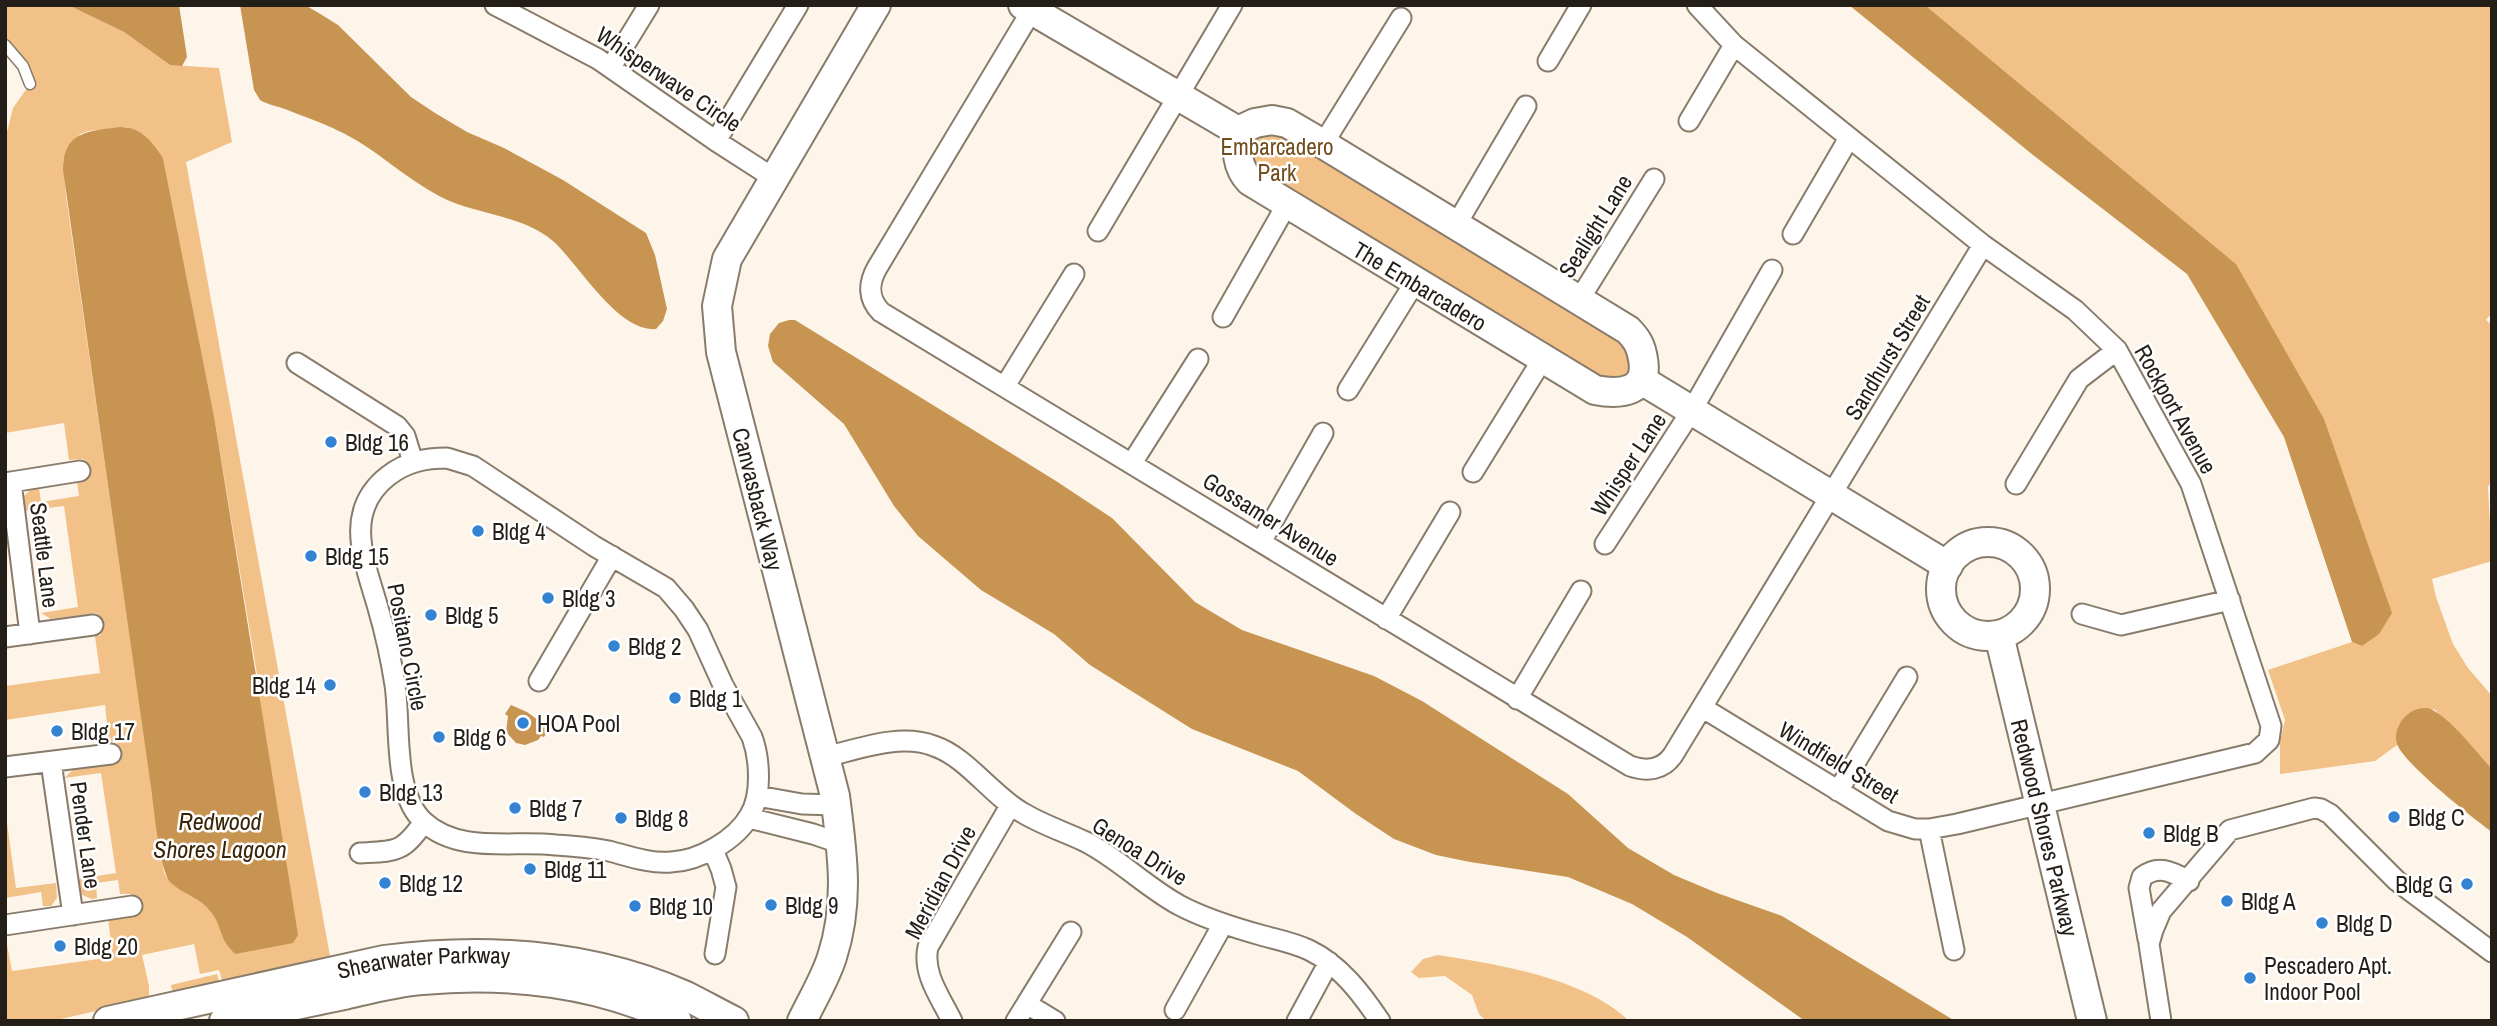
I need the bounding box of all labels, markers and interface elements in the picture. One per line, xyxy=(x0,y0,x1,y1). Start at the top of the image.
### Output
street label: Whisperwave Circle xyxy=(590,19,748,139)
park label: Embarcadero Park xyxy=(1220,131,1334,188)
street label: Sealight Lane xyxy=(1551,168,1639,284)
street label: The Embarcadero xyxy=(1347,234,1493,338)
street label: Sandhurst Street xyxy=(1837,288,1937,426)
street label: Rockport Avenue xyxy=(2128,339,2224,479)
street label: Whisper Lane xyxy=(1583,406,1673,522)
street label: Canvasback Way xyxy=(725,424,791,574)
place label: Bldg 16 xyxy=(345,427,409,458)
marker: Bldg 16 xyxy=(323,434,339,450)
street label: Gossamer Avenue xyxy=(1197,465,1345,573)
street label: Seattle Lane xyxy=(23,501,67,609)
place label: Bldg 4 xyxy=(492,516,546,547)
marker: Bldg 4 xyxy=(470,523,486,539)
place label: Bldg 15 xyxy=(325,541,389,572)
marker: Bldg 15 xyxy=(303,548,319,564)
street label: Positano Circle xyxy=(380,581,436,713)
place label: Bldg 3 xyxy=(562,583,615,614)
marker: Bldg 3 xyxy=(540,590,556,606)
place label: Bldg 5 xyxy=(445,600,498,631)
marker: Bldg 5 xyxy=(423,607,439,623)
place label: Bldg 2 xyxy=(628,631,681,662)
marker: Bldg 2 xyxy=(606,638,622,654)
place label: Bldg 14 xyxy=(252,670,317,701)
marker: Bldg 14 xyxy=(322,677,338,693)
place label: Bldg 1 xyxy=(689,683,743,714)
marker: Bldg 1 xyxy=(667,690,683,706)
place label: HOA Pool xyxy=(537,708,620,739)
street label: Windfield Street xyxy=(1773,714,1905,810)
marker: HOA Pool xyxy=(515,715,531,731)
place label: Bldg 17 xyxy=(71,716,135,747)
street label: Redwood Shores Parkway xyxy=(2004,716,2087,940)
place label: Bldg 6 xyxy=(453,722,506,753)
marker: Bldg 17 xyxy=(49,723,65,739)
marker: Bldg 6 xyxy=(431,729,447,745)
place label: Bldg 13 xyxy=(379,777,443,808)
street label: Pender Lane xyxy=(63,779,109,891)
marker: Bldg 13 xyxy=(357,784,373,800)
place label: Bldg 7 xyxy=(529,793,582,824)
marker: Bldg 7 xyxy=(507,800,523,816)
place label: Bldg C xyxy=(2408,802,2465,833)
place label: Bldg 8 xyxy=(635,803,688,834)
water label: Redwood Shores Lagoon xyxy=(153,805,287,865)
marker: Bldg C xyxy=(2386,809,2402,825)
marker: Bldg 8 xyxy=(613,810,629,826)
street label: Genoa Drive xyxy=(1086,810,1194,892)
place label: Bldg B xyxy=(2163,818,2219,849)
street label: Meridian Drive xyxy=(897,820,983,944)
marker: Bldg B xyxy=(2141,825,2157,841)
place label: Bldg 11 xyxy=(544,854,607,885)
marker: Bldg 11 xyxy=(522,861,538,877)
place label: Bldg 12 xyxy=(399,868,463,899)
place label: Bldg G xyxy=(2395,869,2453,900)
marker: Bldg 12 xyxy=(377,875,393,891)
marker: Bldg G xyxy=(2459,876,2475,892)
place label: Bldg A xyxy=(2241,886,2296,917)
place label: Bldg 9 xyxy=(785,890,838,921)
place label: Bldg 10 xyxy=(649,891,713,922)
marker: Bldg A xyxy=(2219,893,2235,909)
marker: Bldg 9 xyxy=(763,897,779,913)
marker: Bldg 10 xyxy=(627,898,643,914)
place label: Bldg D xyxy=(2336,908,2393,939)
marker: Bldg D xyxy=(2314,915,2330,931)
place label: Bldg 20 xyxy=(74,931,138,962)
marker: Bldg 20 xyxy=(52,938,68,954)
street label: Shearwater Parkway xyxy=(334,939,512,985)
place label: Pescadero Apt. Indoor Pool xyxy=(2264,950,2392,1007)
marker: Pescadero Apt. Indoor Pool xyxy=(2242,970,2258,986)

